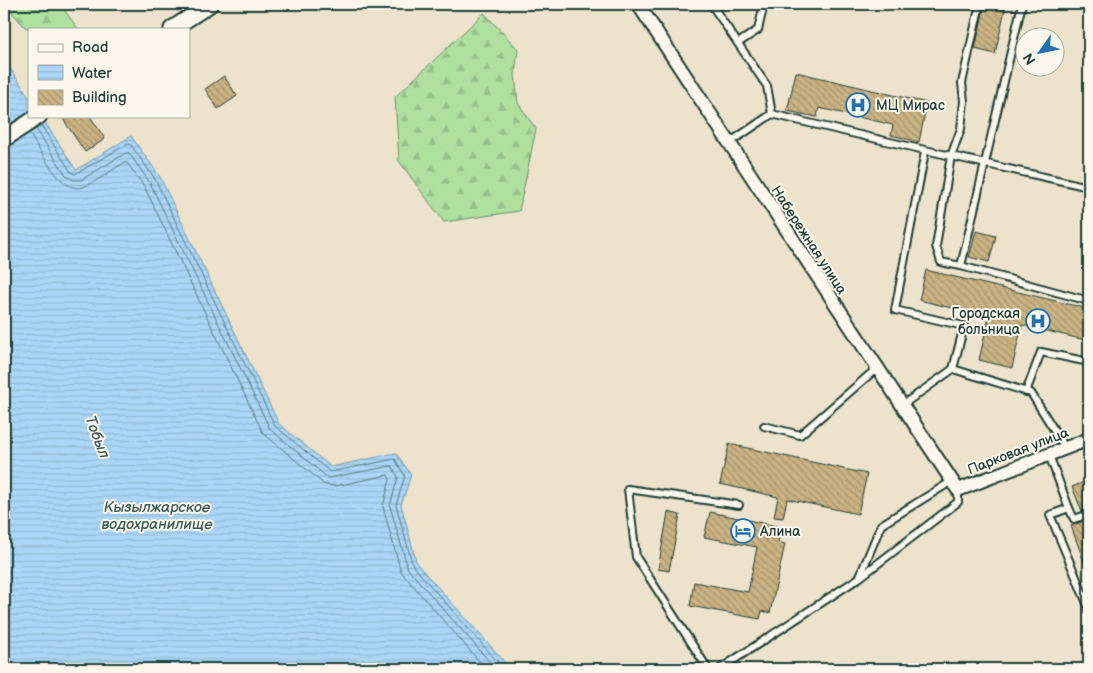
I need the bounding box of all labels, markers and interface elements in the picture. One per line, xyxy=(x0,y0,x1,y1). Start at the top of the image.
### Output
legend xyxy=(28,28,190,118)
north arrow xyxy=(1016,28,1066,78)
text: Road xyxy=(72,38,108,57)
text: N xyxy=(1020,50,1040,68)
text: Water xyxy=(72,64,112,83)
text: Building xyxy=(72,88,127,107)
hospital icon: МЦ Мирас xyxy=(845,92,871,118)
place label: МЦ Мирас xyxy=(876,97,945,114)
street label: Набережная улица xyxy=(768,183,851,298)
place label: Городская больница xyxy=(952,305,1021,338)
hospital icon: Городская больница xyxy=(1025,308,1051,334)
water label: Тобыл xyxy=(80,413,114,461)
street label: Парковая улица xyxy=(965,424,1072,478)
water label: Кызылжарское водохранилище xyxy=(101,498,213,534)
hotel icon: Алина xyxy=(730,518,756,544)
place label: Алина xyxy=(759,523,801,540)

